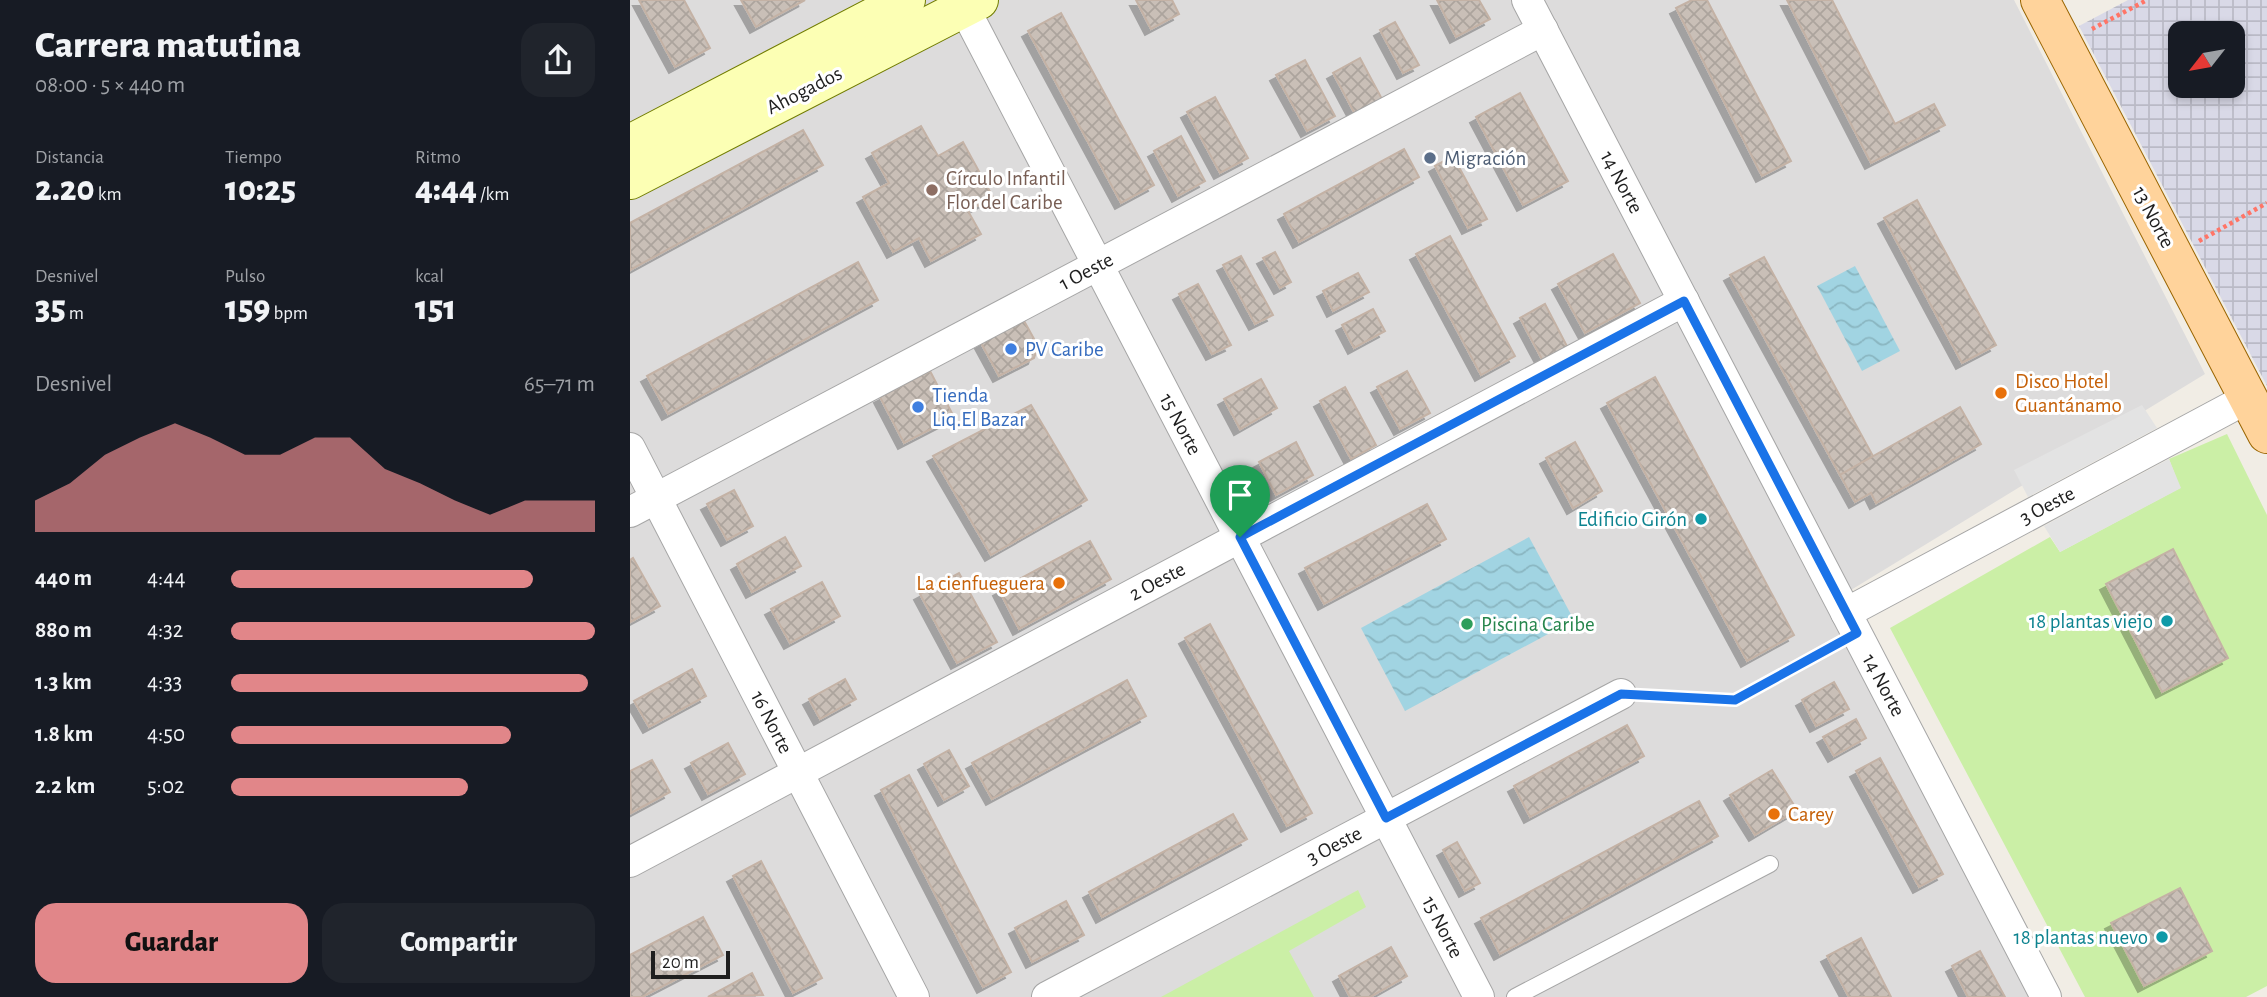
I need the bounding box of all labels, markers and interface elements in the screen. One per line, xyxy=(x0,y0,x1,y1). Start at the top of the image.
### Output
north arrow xyxy=(2168,21,2245,98)
map controls xyxy=(2168,21,2245,98)
button: share xyxy=(521,23,595,97)
text: Carrera matutina xyxy=(35,27,301,65)
street label: Ahogados xyxy=(763,62,846,118)
text: 08:00 · 5 × 440 m xyxy=(35,74,185,97)
street label: 14 Norte xyxy=(1596,147,1647,217)
text: Distancia xyxy=(35,148,104,167)
text: Tiempo xyxy=(225,148,282,167)
text: Ritmo xyxy=(415,148,461,167)
place label: Migración xyxy=(1444,148,1526,169)
marker: Migración xyxy=(1422,150,1438,166)
place label: Círculo Infantil Flor del Caribe xyxy=(946,168,1066,213)
text: 2.20 xyxy=(35,172,95,207)
text: 10:25 xyxy=(225,172,296,207)
text: 4:44 xyxy=(415,172,477,207)
marker: Círculo Infantil Flor del Caribe xyxy=(924,182,940,198)
street label: 13 Norte xyxy=(2129,183,2178,251)
text: km xyxy=(95,185,122,204)
text: /km xyxy=(477,185,509,204)
street label: 1 Oeste xyxy=(1056,249,1117,294)
text: Desnivel xyxy=(35,267,99,286)
text: Pulso xyxy=(225,267,265,286)
text: kcal xyxy=(415,267,444,286)
text: 35 xyxy=(35,291,66,326)
text: 159 xyxy=(225,291,270,326)
text: 151 xyxy=(415,291,456,326)
text: m xyxy=(66,304,84,323)
text: bpm xyxy=(270,304,308,323)
place label: PV Caribe xyxy=(1025,339,1104,360)
marker: PV Caribe xyxy=(1003,341,1019,357)
place label: Disco Hotel Guantánamo xyxy=(2015,371,2122,416)
text: Desnivel xyxy=(35,373,112,396)
text: 65–71 m xyxy=(524,373,595,396)
place label: Tienda Liq.El Bazar xyxy=(932,385,1026,430)
marker: Disco Hotel Guantánamo xyxy=(1993,385,2009,401)
street label: 15 Norte xyxy=(1156,390,1205,458)
marker: Tienda Liq.El Bazar xyxy=(910,399,926,415)
pin xyxy=(1210,465,1270,537)
icon: arrive xyxy=(1221,476,1259,514)
street label: 3 Oeste xyxy=(2016,482,2078,529)
place label: Edificio Girón xyxy=(1577,509,1687,530)
marker: Edificio Girón xyxy=(1693,511,1709,527)
street label: 2 Oeste xyxy=(1126,558,1189,605)
text: 440 m xyxy=(35,567,92,590)
text: 4:44 xyxy=(147,567,185,590)
place label: La cienfueguera xyxy=(916,573,1045,594)
marker: La cienfueguera xyxy=(1051,575,1067,591)
place label: 18 plantas viejo xyxy=(2029,611,2153,632)
marker: 18 plantas viejo xyxy=(2159,613,2175,629)
place label: Piscina Caribe xyxy=(1481,614,1595,635)
marker: Piscina Caribe xyxy=(1459,616,1475,632)
text: 880 m xyxy=(35,619,92,642)
text: 4:32 xyxy=(147,619,183,642)
street label: 14 Norte xyxy=(1858,650,1909,720)
text: 1.3 km xyxy=(35,671,92,694)
text: 4:33 xyxy=(147,671,182,694)
street label: 16 Norte xyxy=(747,687,796,757)
text: 1.8 km xyxy=(35,723,93,746)
text: 4:50 xyxy=(147,723,185,746)
text: 2.2 km xyxy=(35,775,95,798)
text: 5:02 xyxy=(147,775,185,798)
place label: Carey xyxy=(1788,804,1834,825)
marker: Carey xyxy=(1766,806,1782,822)
street label: 3 Oeste xyxy=(1303,822,1365,869)
street label: 15 Norte xyxy=(1418,893,1467,962)
button: Guardar xyxy=(35,903,308,983)
button: Compartir xyxy=(322,903,595,983)
place label: 18 plantas nuevo xyxy=(2013,927,2148,948)
marker: 18 plantas nuevo xyxy=(2154,929,2170,945)
scale bar xyxy=(651,948,730,980)
text: 20 m xyxy=(662,953,699,972)

